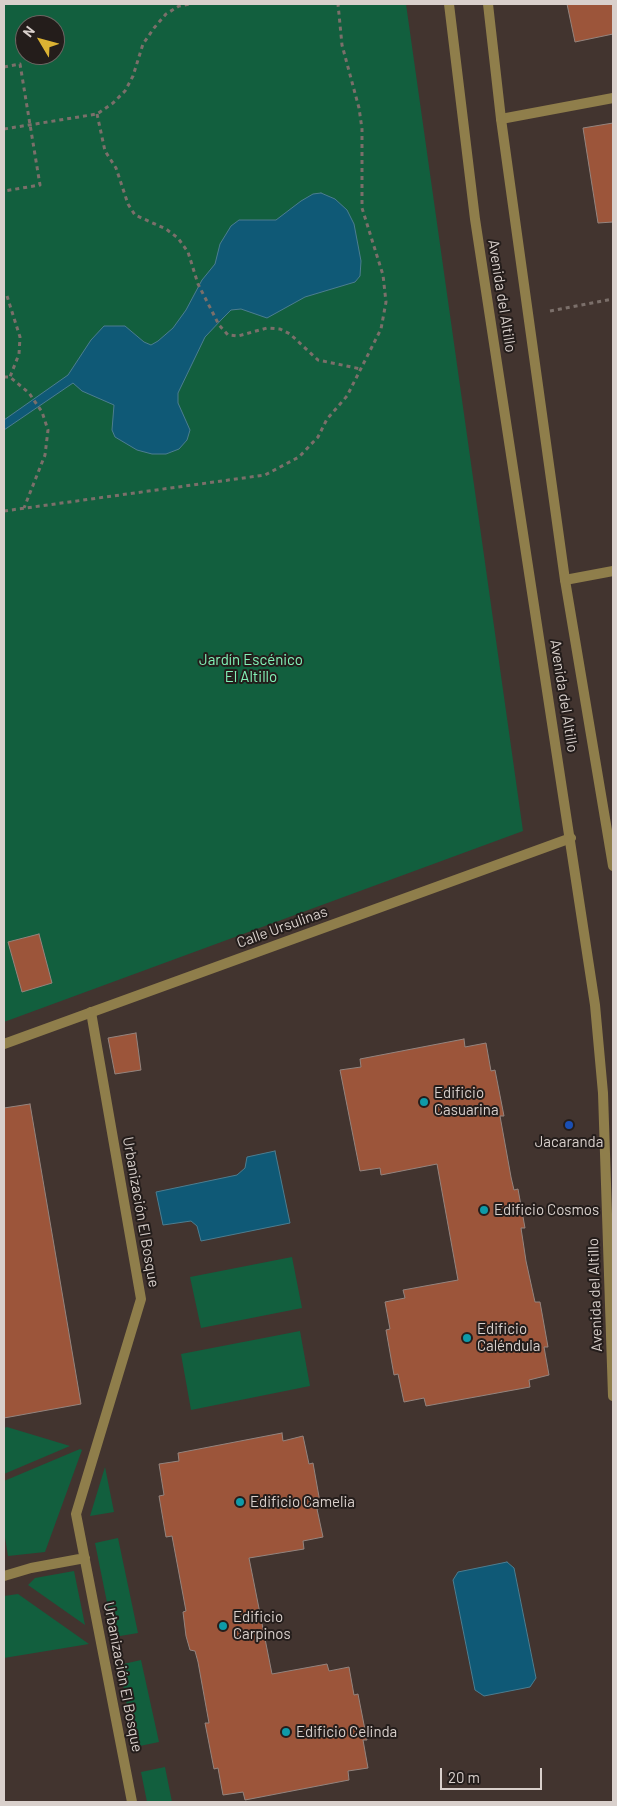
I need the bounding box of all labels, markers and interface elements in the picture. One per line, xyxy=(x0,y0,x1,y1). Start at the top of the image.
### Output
north arrow xyxy=(15,15,65,65)
text: N xyxy=(19,22,38,40)
street label: Avenida del Altillo xyxy=(484,238,520,354)
street label: Avenida del Altillo xyxy=(546,638,582,754)
park label: Jardín Escénico El Altillo xyxy=(199,651,303,686)
street label: Calle Ursulinas xyxy=(234,902,330,952)
place label: Edificio Casuarina xyxy=(434,1084,499,1119)
marker: Edificio Casuarina xyxy=(418,1096,430,1108)
marker: Jacaranda xyxy=(563,1119,575,1131)
place label: Jacaranda xyxy=(535,1133,603,1151)
street label: Urbanización El Bosque xyxy=(119,1135,163,1289)
place label: Edificio Cosmos xyxy=(494,1201,599,1219)
marker: Edificio Cosmos xyxy=(478,1204,490,1216)
street label: Avenida del Altillo xyxy=(584,1238,606,1352)
place label: Edificio Caléndula xyxy=(477,1320,540,1355)
marker: Edificio Caléndula xyxy=(461,1332,473,1344)
place label: Edificio Camelia xyxy=(250,1493,355,1511)
marker: Edificio Camelia xyxy=(234,1496,246,1508)
street label: Urbanización El Bosque xyxy=(100,1600,146,1754)
place label: Edificio Carpinos xyxy=(233,1608,291,1643)
marker: Edificio Carpinos xyxy=(217,1620,229,1632)
place label: Edificio Celinda xyxy=(296,1723,397,1741)
marker: Edificio Celinda xyxy=(280,1726,292,1738)
scale bar xyxy=(442,1758,544,1790)
text: 20 m xyxy=(448,1768,480,1786)

